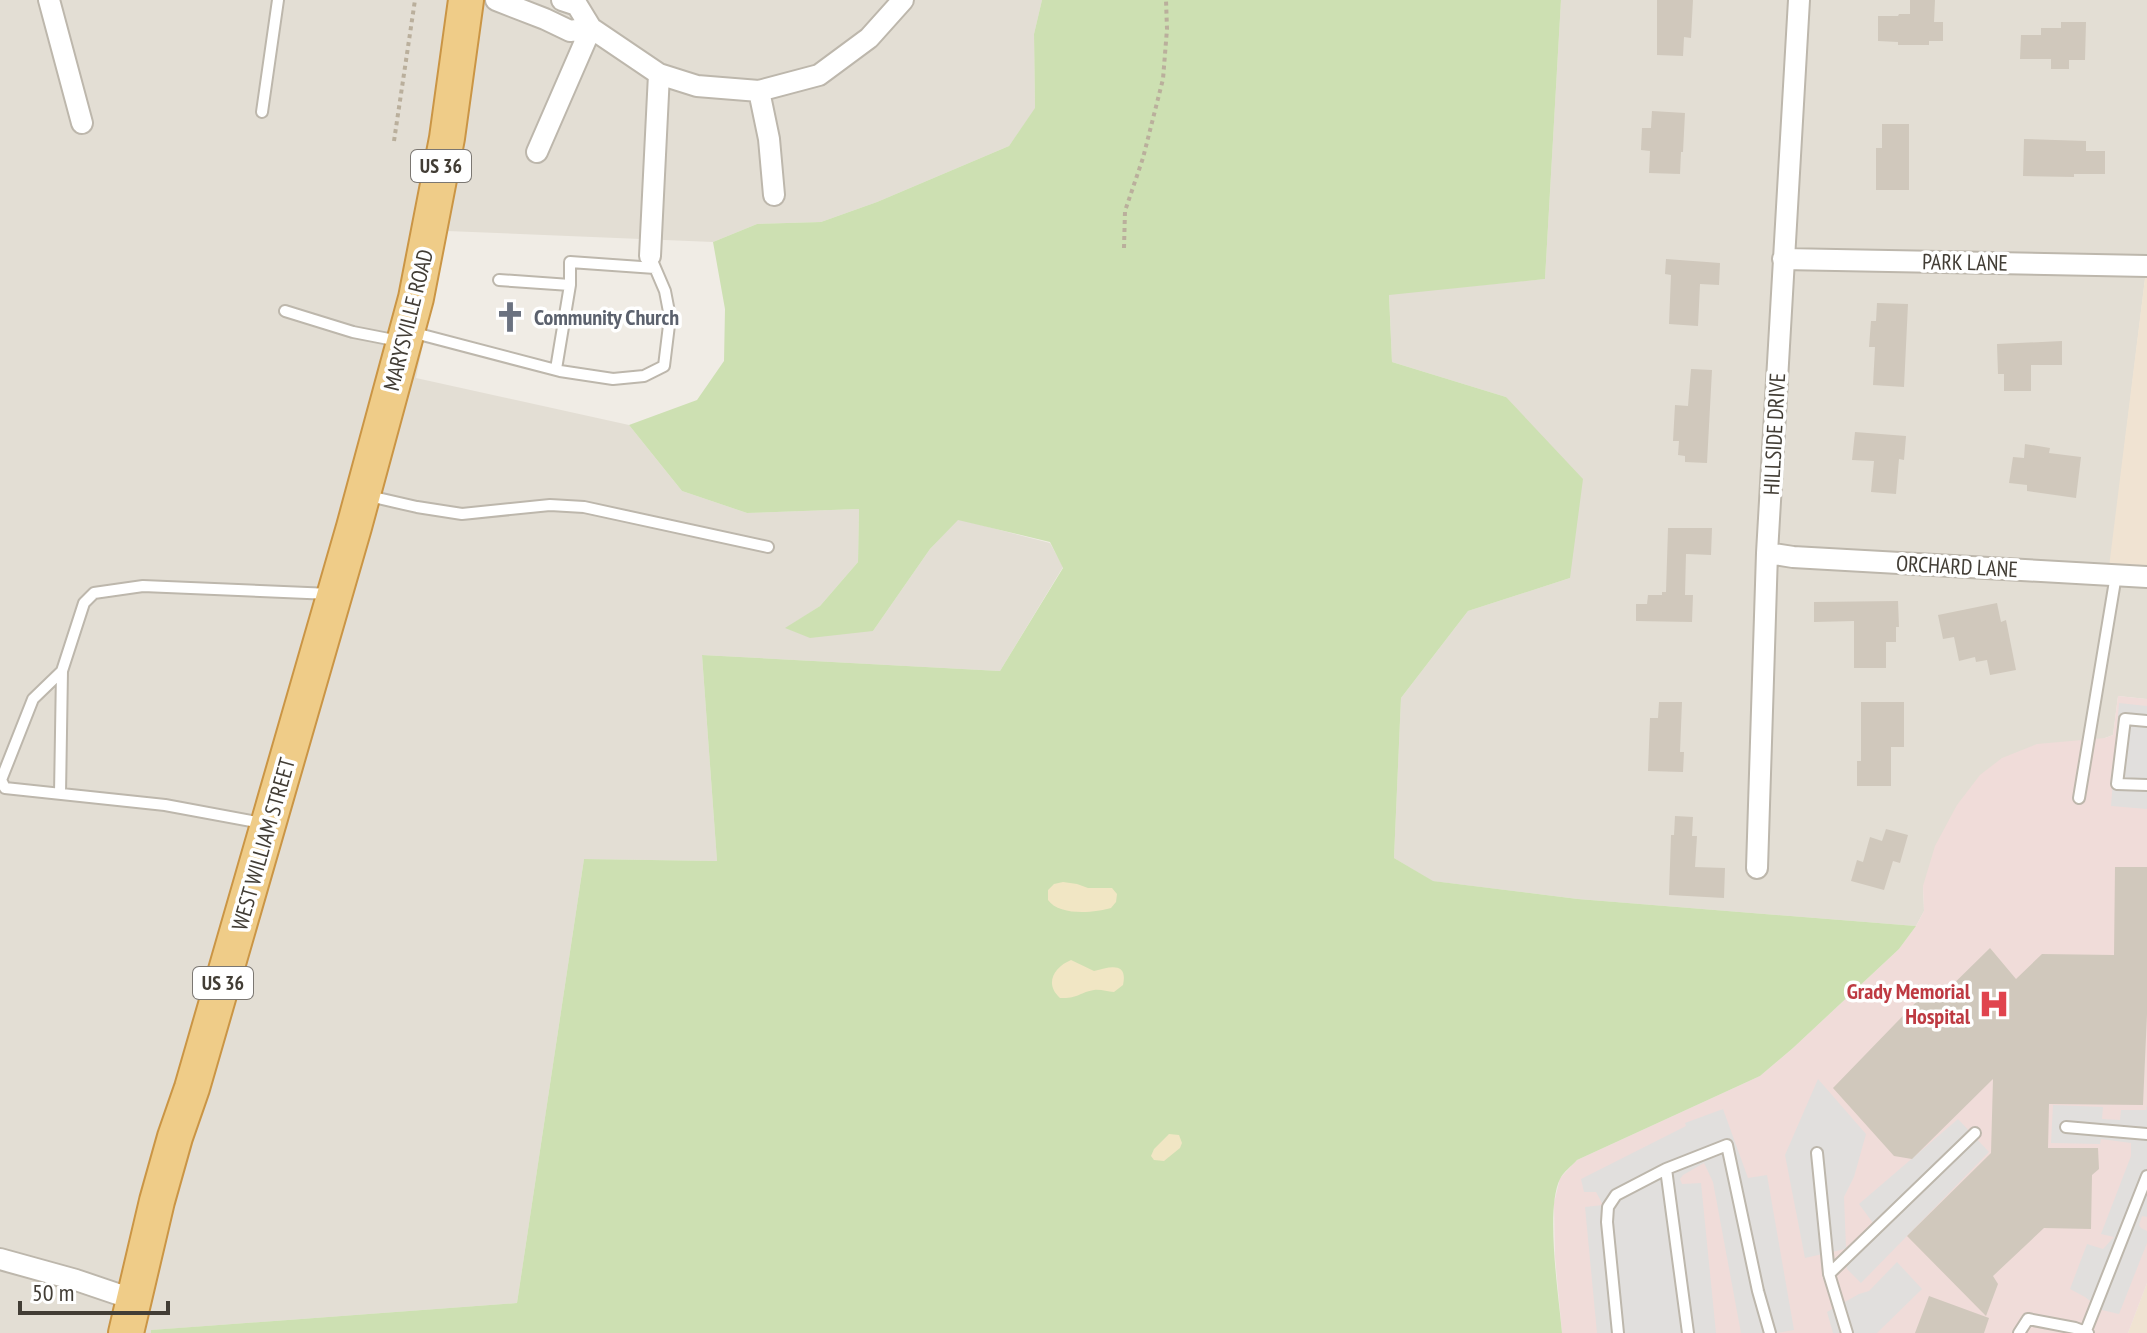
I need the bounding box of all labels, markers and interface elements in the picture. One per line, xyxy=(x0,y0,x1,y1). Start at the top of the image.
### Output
road number: US 36 xyxy=(411,150,471,182)
street label: MARYSVILLE ROAD xyxy=(377,246,439,394)
street label: PARK LANE xyxy=(1922,247,2008,277)
church icon: Community Church xyxy=(493,300,527,334)
place label: Community Church xyxy=(534,303,679,331)
street label: HILLSIDE DRIVE xyxy=(1757,372,1791,496)
street label: ORCHARD LANE xyxy=(1895,549,2019,583)
street label: WEST WILLIAM STREET xyxy=(225,754,301,933)
road number: US 36 xyxy=(193,967,253,999)
place label: Grady Memorial Hospital xyxy=(1847,977,1971,1030)
hospital icon: Grady Memorial Hospital xyxy=(1977,987,2011,1021)
scale bar xyxy=(20,1265,168,1315)
text: 50 m xyxy=(32,1277,74,1308)

